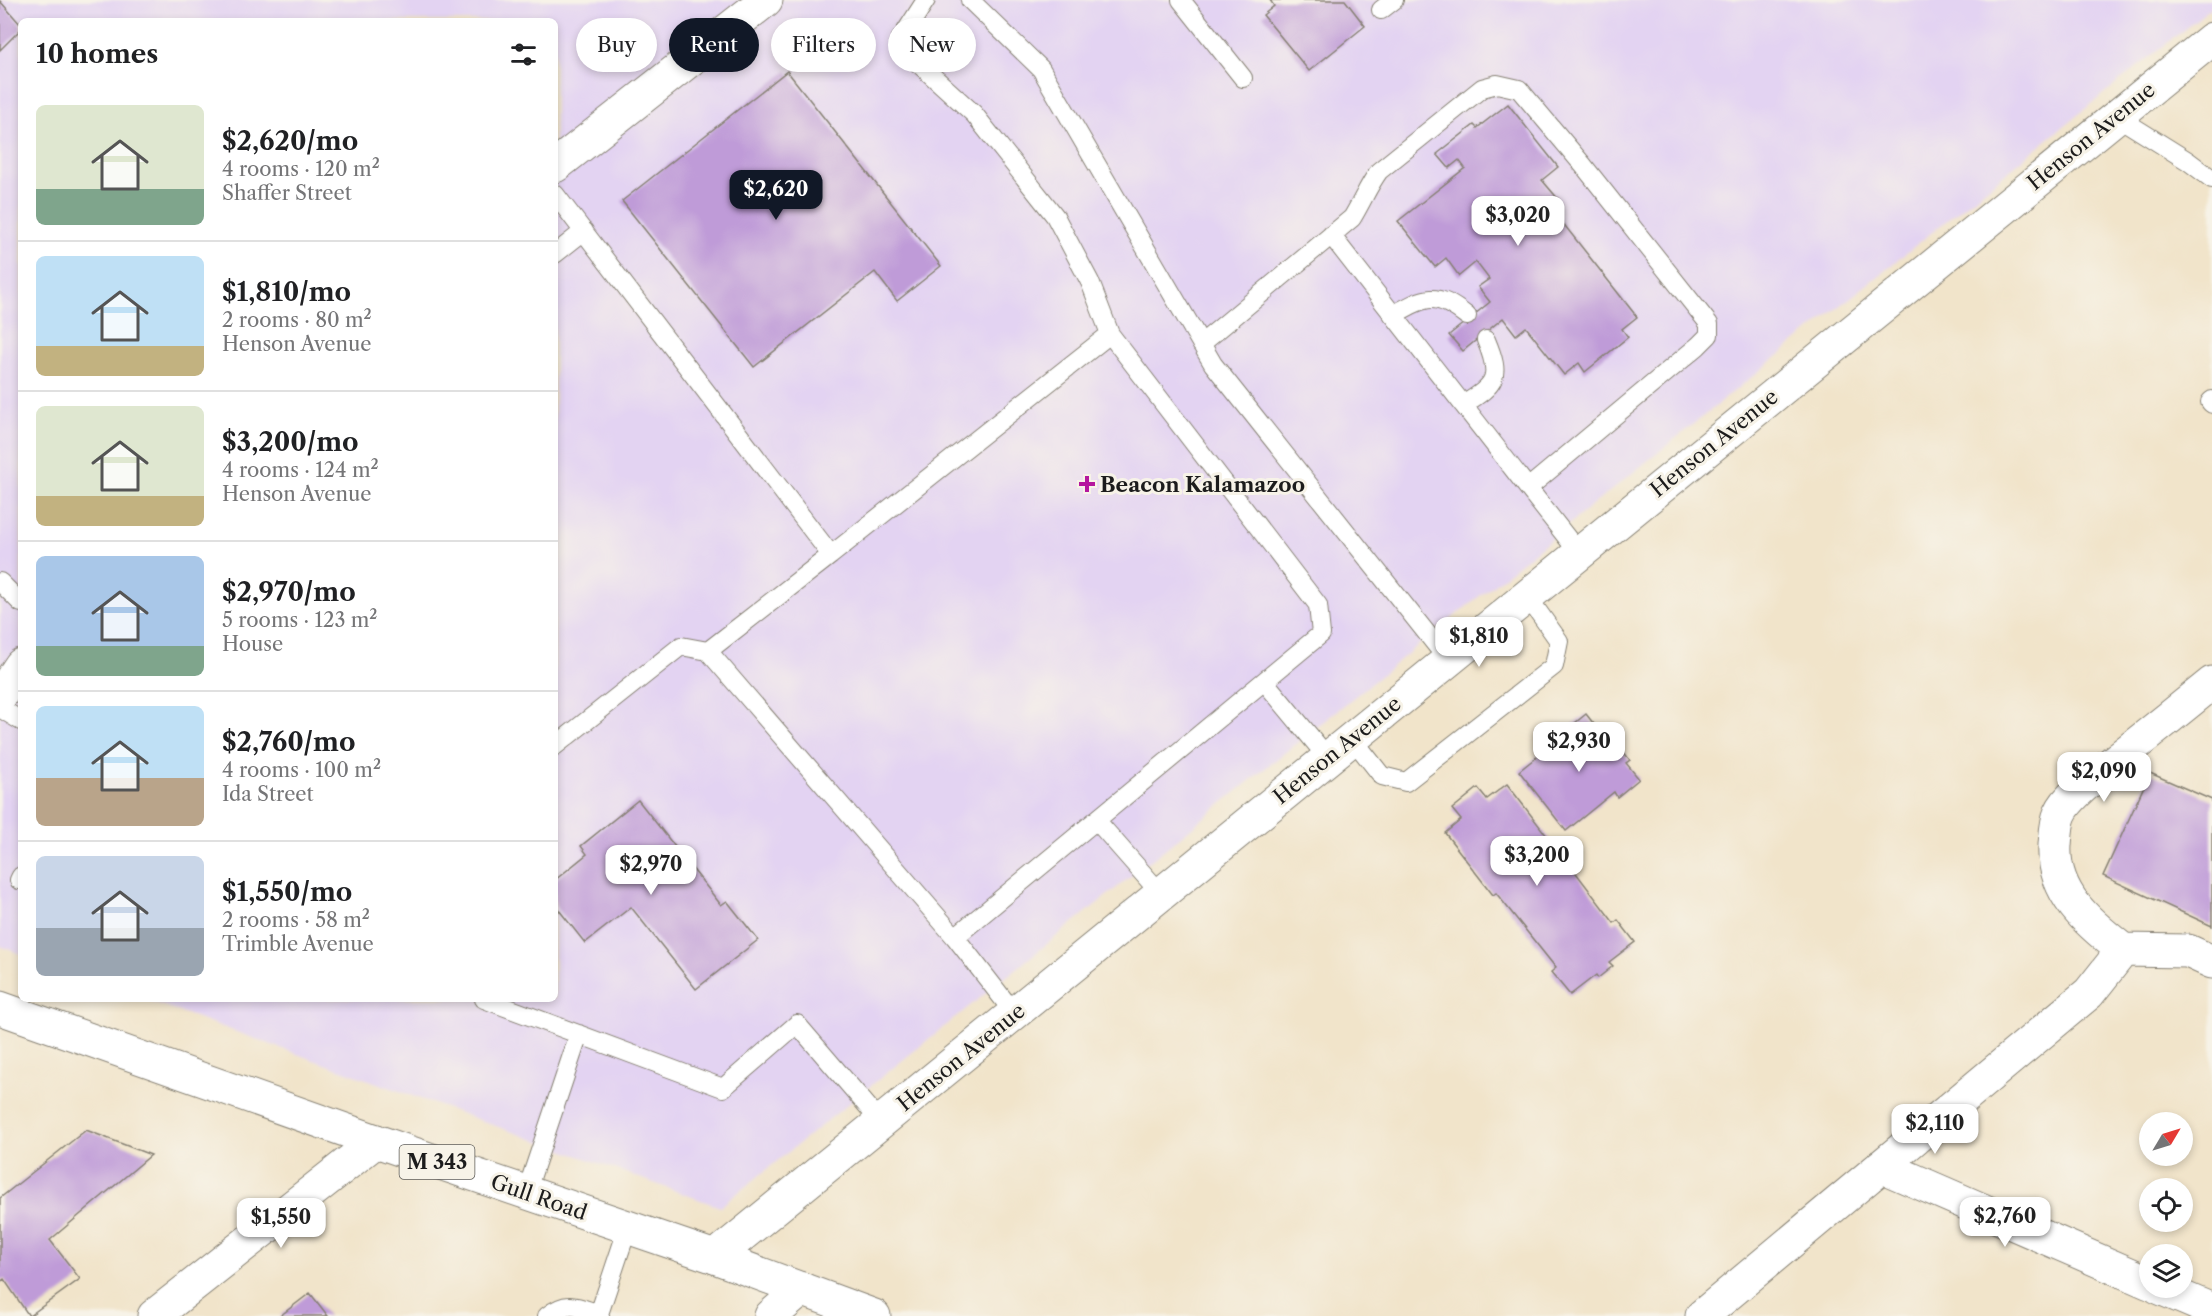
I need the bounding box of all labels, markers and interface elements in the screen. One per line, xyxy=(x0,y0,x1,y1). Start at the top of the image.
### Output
chip: Buy xyxy=(576,18,657,72)
chip: Rent xyxy=(669,18,759,72)
chip: Filters xyxy=(771,18,876,72)
chip: New xyxy=(888,18,976,72)
text: 10 homes xyxy=(36,38,158,70)
icon: filters xyxy=(507,38,540,71)
street label: Henson Avenue xyxy=(2022,77,2160,195)
text: $2,620/mo xyxy=(222,125,358,157)
icon: home xyxy=(84,129,156,201)
text: 4 rooms · 120 m² xyxy=(222,157,380,181)
pin: $2,620 xyxy=(727,170,825,221)
text: $2,620 xyxy=(744,177,808,201)
text: Shaffer Street xyxy=(222,181,352,205)
pin: $3,020 xyxy=(1469,196,1567,247)
text: $3,020 xyxy=(1485,203,1551,227)
text: $1,810/mo xyxy=(222,276,351,308)
icon: home xyxy=(84,280,156,352)
text: 2 rooms · 80 m² xyxy=(222,308,372,332)
text: Henson Avenue xyxy=(222,332,372,356)
street label: Henson Avenue xyxy=(1645,384,1783,502)
text: $3,200/mo xyxy=(222,426,359,458)
icon: home xyxy=(84,430,156,502)
text: 4 rooms · 124 m² xyxy=(222,458,379,482)
place label: Beacon Kalamazoo xyxy=(1100,472,1305,497)
marker: Beacon Kalamazoo xyxy=(1078,475,1096,493)
text: Henson Avenue xyxy=(222,482,372,506)
text: $2,970/mo xyxy=(222,576,356,608)
icon: home xyxy=(84,580,156,652)
text: 5 rooms · 123 m² xyxy=(222,608,378,632)
pin: $1,810 xyxy=(1430,617,1528,668)
text: $1,810 xyxy=(1449,624,1509,648)
text: House xyxy=(222,632,283,656)
street label: Henson Avenue xyxy=(1268,691,1406,809)
pin: $2,930 xyxy=(1530,722,1628,773)
text: $2,760/mo xyxy=(222,726,355,758)
text: $2,930 xyxy=(1547,729,1611,753)
icon: home xyxy=(84,730,156,802)
pin: $2,090 xyxy=(2055,752,2153,803)
text: 4 rooms · 100 m² xyxy=(222,758,381,782)
text: $2,090 xyxy=(2071,759,2137,783)
text: Ida Street xyxy=(222,782,314,806)
pin: $3,200 xyxy=(1488,836,1586,887)
text: $3,200 xyxy=(1504,843,1570,867)
pin: $2,970 xyxy=(602,845,700,896)
text: $2,970 xyxy=(619,852,683,876)
text: $1,550/mo xyxy=(222,876,352,908)
icon: home xyxy=(84,880,156,952)
text: 2 rooms · 58 m² xyxy=(222,908,370,932)
text: Trimble Avenue xyxy=(222,932,374,956)
street label: Henson Avenue xyxy=(892,998,1030,1116)
pin: $2,110 xyxy=(1886,1104,1984,1155)
text: $2,110 xyxy=(1905,1111,1965,1135)
north arrow xyxy=(2139,1112,2193,1166)
map controls xyxy=(2139,1112,2193,1298)
road number: M 343 xyxy=(400,1145,474,1179)
street label: Gull Road xyxy=(488,1169,590,1225)
button: locate xyxy=(2139,1178,2193,1232)
pin: $2,760 xyxy=(1956,1197,2054,1248)
pin: $1,550 xyxy=(232,1198,330,1249)
text: $2,760 xyxy=(1974,1204,2036,1228)
text: $1,550 xyxy=(251,1205,311,1229)
button: layers xyxy=(2139,1244,2193,1298)

